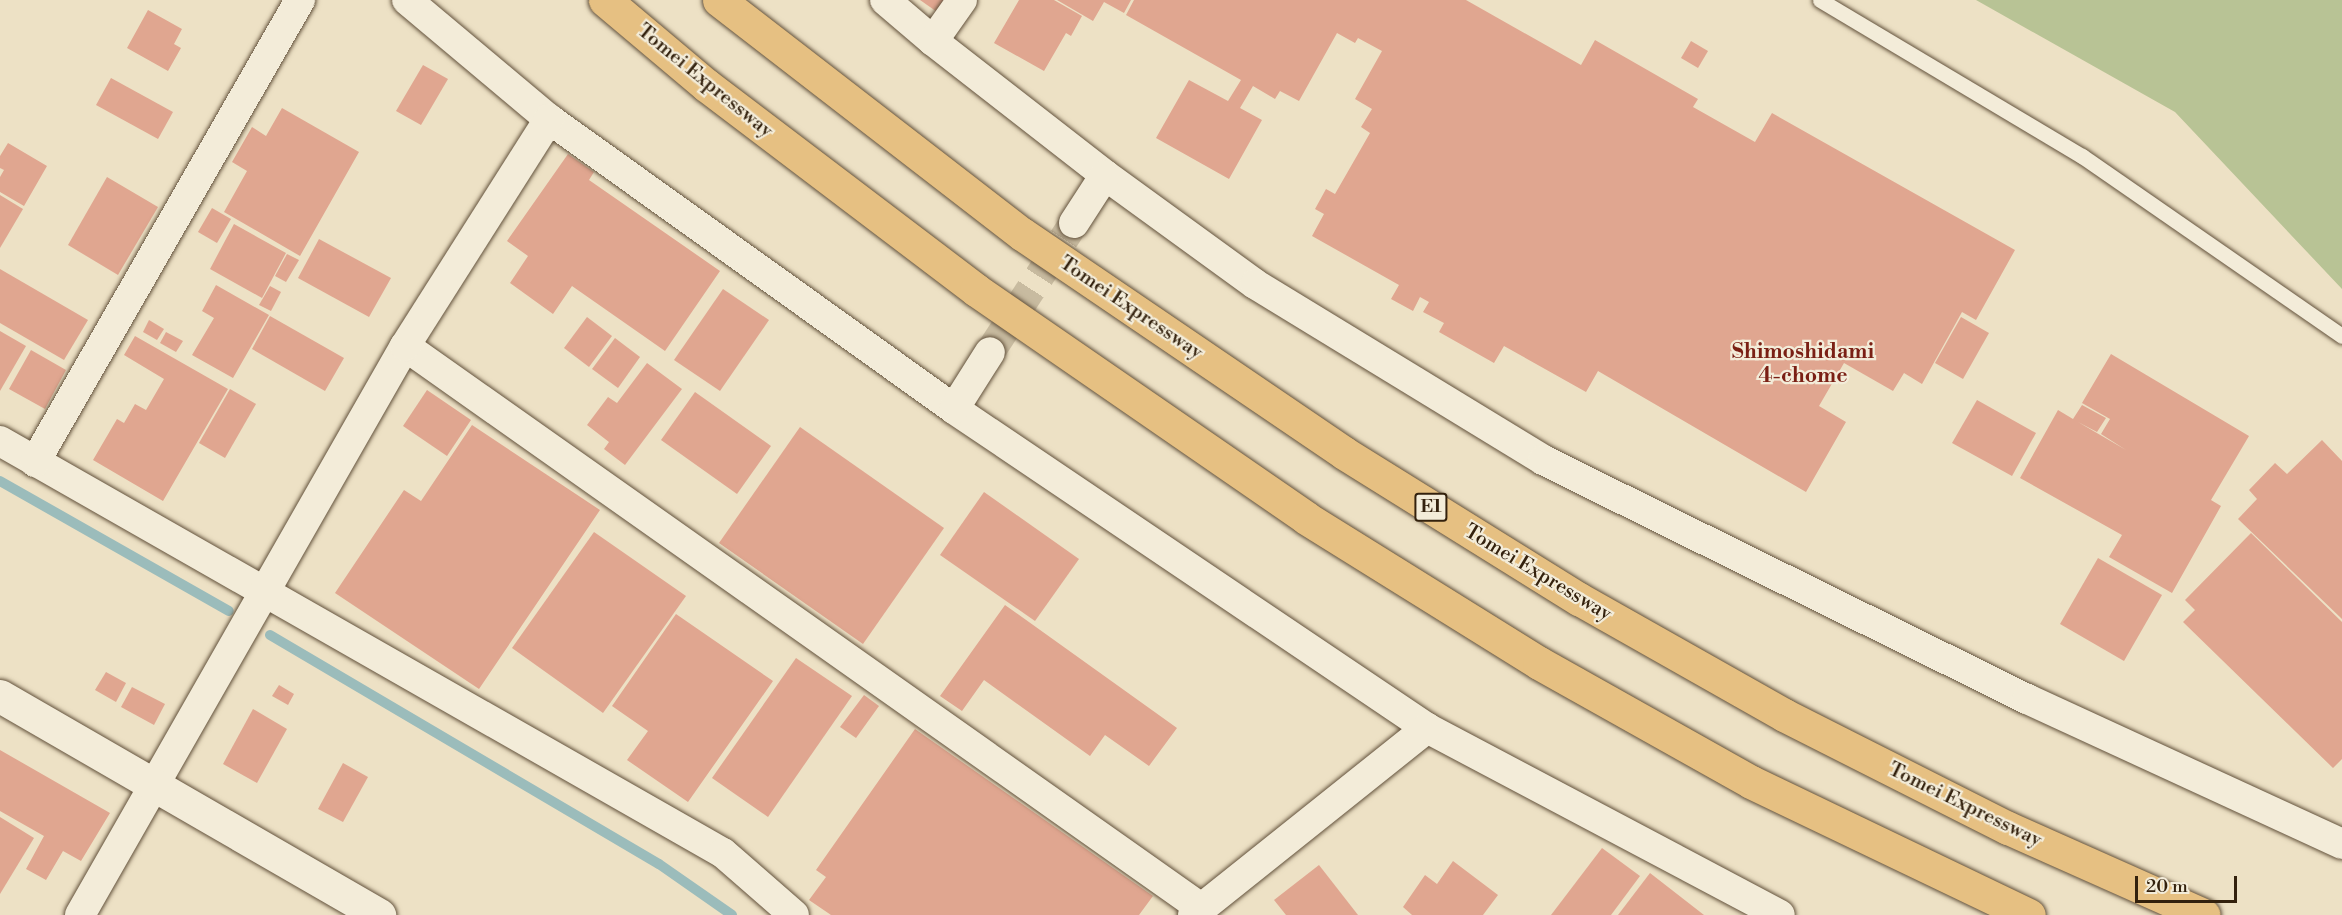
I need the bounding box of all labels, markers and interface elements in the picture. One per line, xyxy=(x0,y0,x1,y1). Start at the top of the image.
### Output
street label: Tomei Expressway xyxy=(632,19,778,143)
street label: Tomei Expressway xyxy=(1055,251,1207,365)
district label: Shimoshidami 4-chome xyxy=(1732,339,1874,389)
road number: E1 xyxy=(1413,492,1449,522)
street label: Tomei Expressway xyxy=(1460,520,1616,626)
street label: Tomei Expressway xyxy=(1885,758,2045,852)
scale bar xyxy=(2138,864,2240,902)
text: 20 m xyxy=(2146,875,2188,898)

